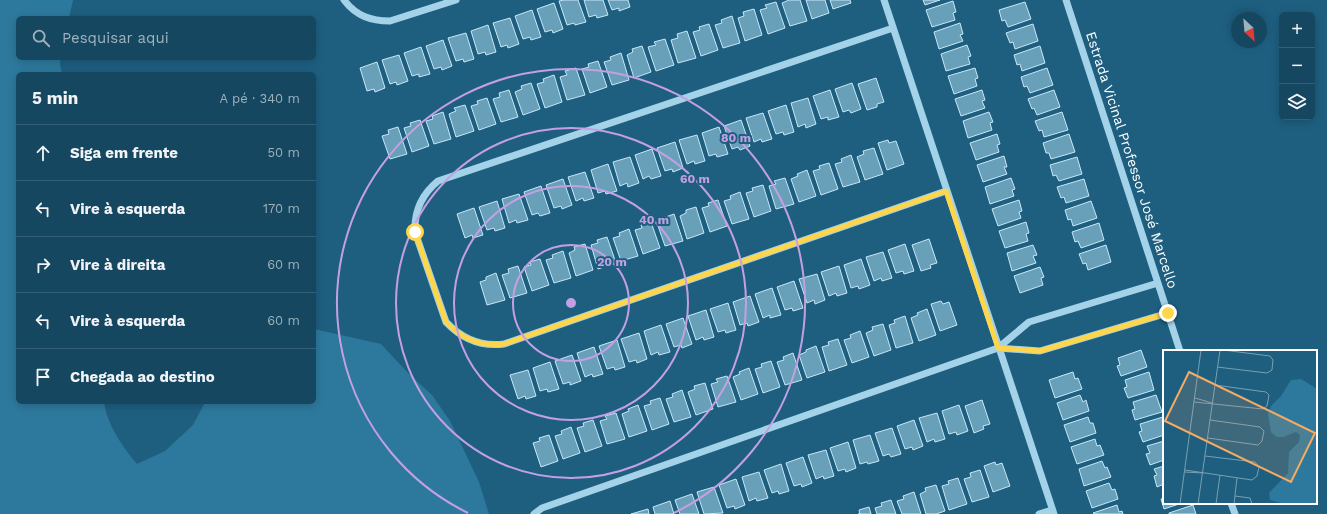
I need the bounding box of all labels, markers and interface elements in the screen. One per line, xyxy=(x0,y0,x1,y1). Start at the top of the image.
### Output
north arrow xyxy=(1231,12,1267,48)
map controls xyxy=(1279,12,1315,120)
button: + xyxy=(1279,12,1315,48)
search box xyxy=(16,16,316,60)
icon: search xyxy=(30,27,52,49)
text: Pesquisar aqui xyxy=(62,29,169,47)
street label: Estrada Vicinal Professor José Marcello xyxy=(1083,30,1181,290)
button: − xyxy=(1279,48,1315,84)
button: layers xyxy=(1279,84,1315,120)
text: 5 min xyxy=(32,88,78,108)
text: A pé · 340 m xyxy=(220,91,300,106)
text: 80 m xyxy=(721,131,751,145)
icon: ahead xyxy=(32,142,54,164)
text: Siga em frente xyxy=(70,144,178,162)
text: 50 m xyxy=(268,145,300,160)
text: 60 m xyxy=(680,172,710,186)
icon: left xyxy=(32,198,54,220)
text: Vire à esquerda xyxy=(70,200,185,218)
text: 170 m xyxy=(263,201,300,216)
text: 40 m xyxy=(639,213,669,227)
route start xyxy=(406,223,424,241)
icon: right xyxy=(32,254,54,276)
text: 20 m xyxy=(597,255,627,269)
text: Vire à direita xyxy=(70,256,165,274)
text: 60 m xyxy=(267,257,300,272)
centre of rings xyxy=(564,296,578,310)
route end xyxy=(1159,304,1177,322)
icon: left xyxy=(32,310,54,332)
text: Vire à esquerda xyxy=(70,312,185,330)
text: 60 m xyxy=(267,313,300,328)
inset map xyxy=(1163,350,1317,504)
icon: arrive xyxy=(32,366,54,388)
text: Chegada ao destino xyxy=(70,368,215,386)

